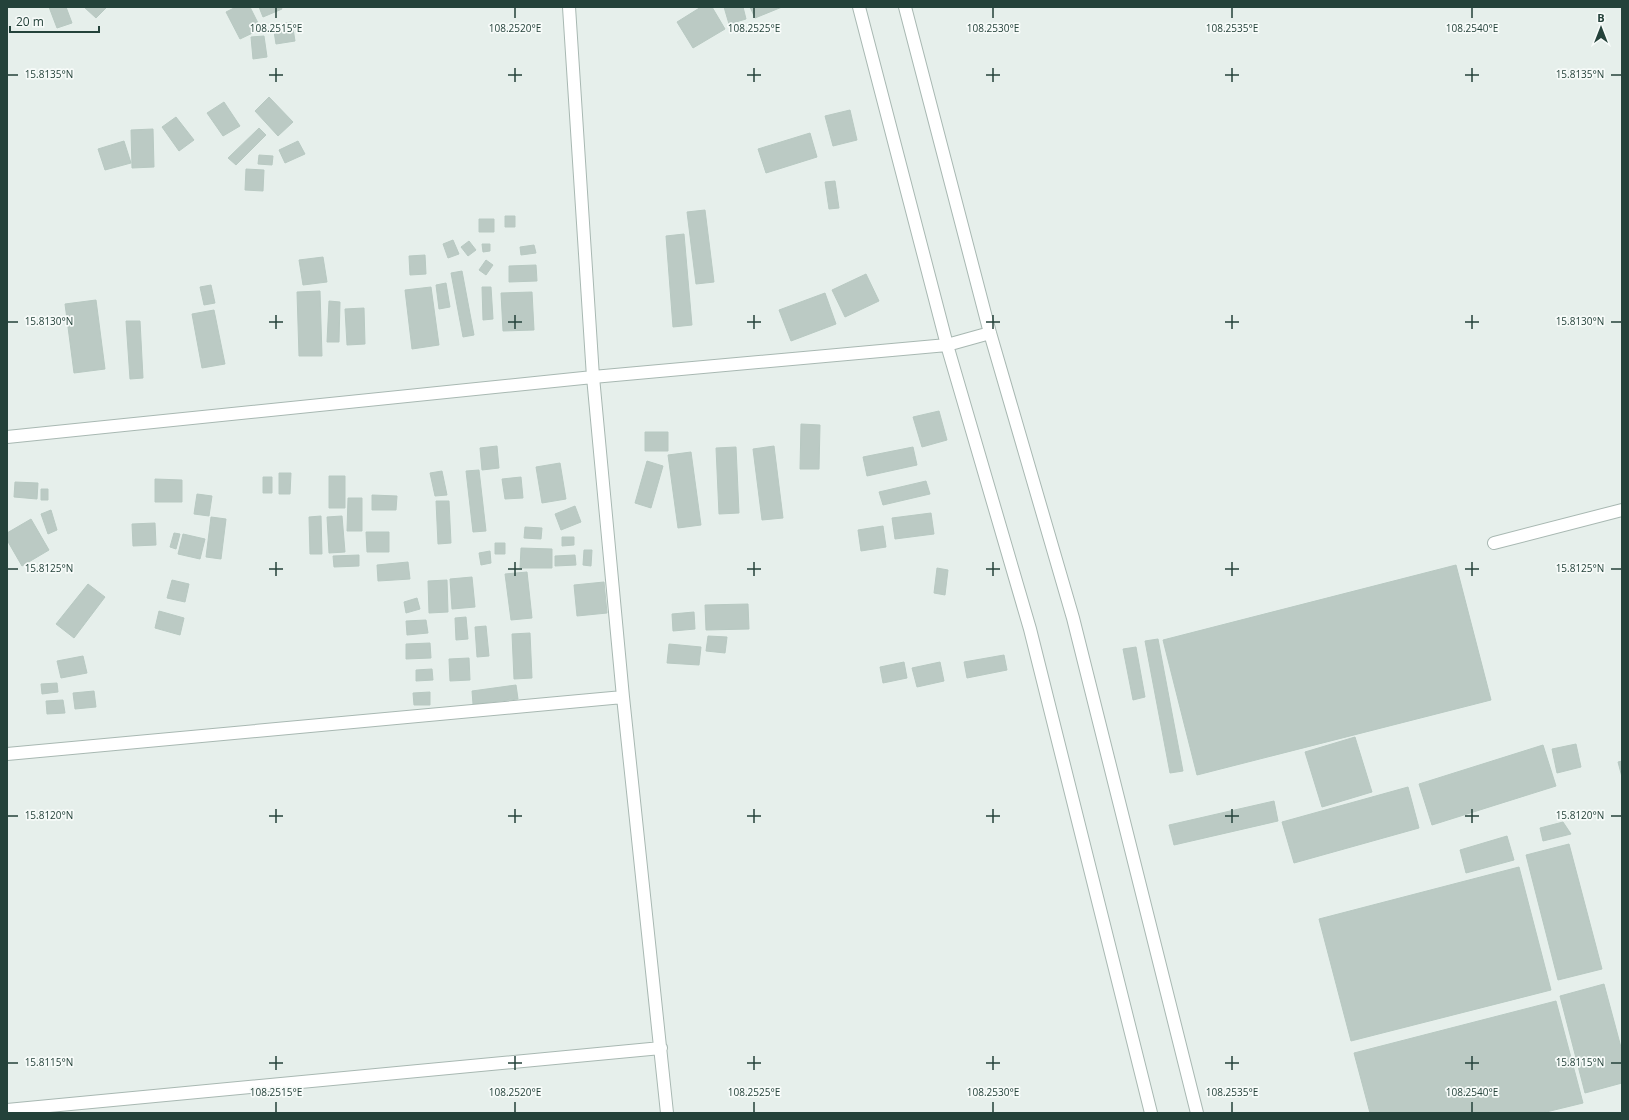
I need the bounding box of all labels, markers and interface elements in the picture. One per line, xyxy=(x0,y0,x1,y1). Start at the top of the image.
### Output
scale bar xyxy=(10,8,99,34)
north arrow xyxy=(1581,8,1621,48)
text: B xyxy=(1597,10,1605,25)
text: 20 m xyxy=(16,13,44,30)
text: 108.2515°E xyxy=(250,21,302,35)
text: 108.2520°E xyxy=(489,21,541,35)
text: 108.2525°E xyxy=(728,21,780,35)
text: 108.2530°E xyxy=(967,21,1019,35)
text: 108.2535°E xyxy=(1206,21,1258,35)
text: 108.2540°E xyxy=(1446,21,1498,35)
text: 15.8135°N xyxy=(25,67,73,81)
text: 15.8135°N xyxy=(1556,67,1604,81)
text: 15.8130°N xyxy=(25,314,73,328)
text: 15.8130°N xyxy=(1556,314,1604,328)
text: 15.8125°N xyxy=(25,561,73,575)
text: 15.8125°N xyxy=(1556,561,1604,575)
text: 15.8120°N xyxy=(25,808,73,822)
text: 15.8120°N xyxy=(1556,808,1604,822)
text: 15.8115°N xyxy=(25,1055,73,1069)
text: 15.8115°N xyxy=(1556,1055,1604,1069)
text: 108.2515°E xyxy=(250,1085,302,1099)
text: 108.2520°E xyxy=(489,1085,541,1099)
text: 108.2525°E xyxy=(728,1085,780,1099)
text: 108.2530°E xyxy=(967,1085,1019,1099)
text: 108.2535°E xyxy=(1206,1085,1258,1099)
text: 108.2540°E xyxy=(1446,1085,1498,1099)

